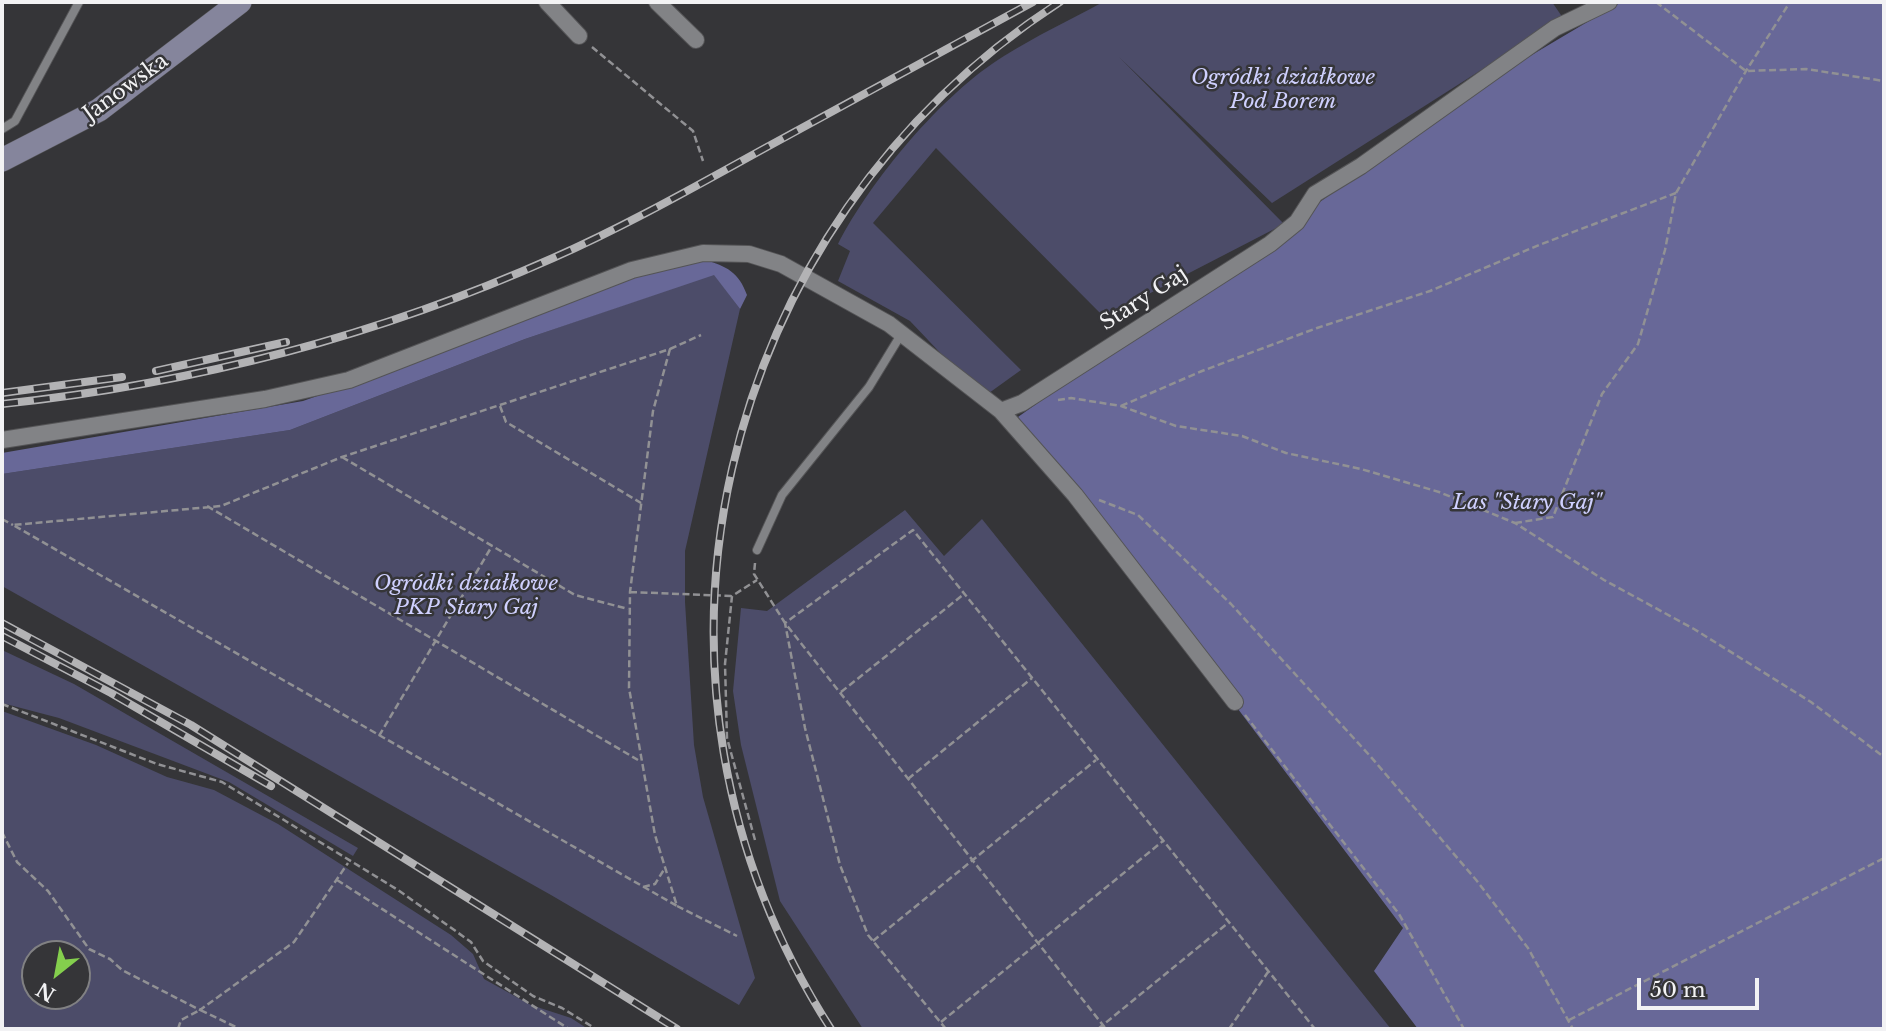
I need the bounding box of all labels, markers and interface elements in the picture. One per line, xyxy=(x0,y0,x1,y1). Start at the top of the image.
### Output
street label: Janowska xyxy=(79,49,173,127)
park label: Ogródki działkowe Pod Borem xyxy=(1191,65,1375,115)
street label: Stary Gaj xyxy=(1096,262,1192,336)
park label: Las "Stary Gaj" xyxy=(1453,490,1601,516)
park label: Ogródki działkowe PKP Stary Gaj xyxy=(374,571,558,621)
north arrow xyxy=(21,940,91,1010)
scale bar xyxy=(1641,964,1764,1008)
text: N xyxy=(32,977,60,1006)
text: 50 m xyxy=(1650,977,1705,1003)

